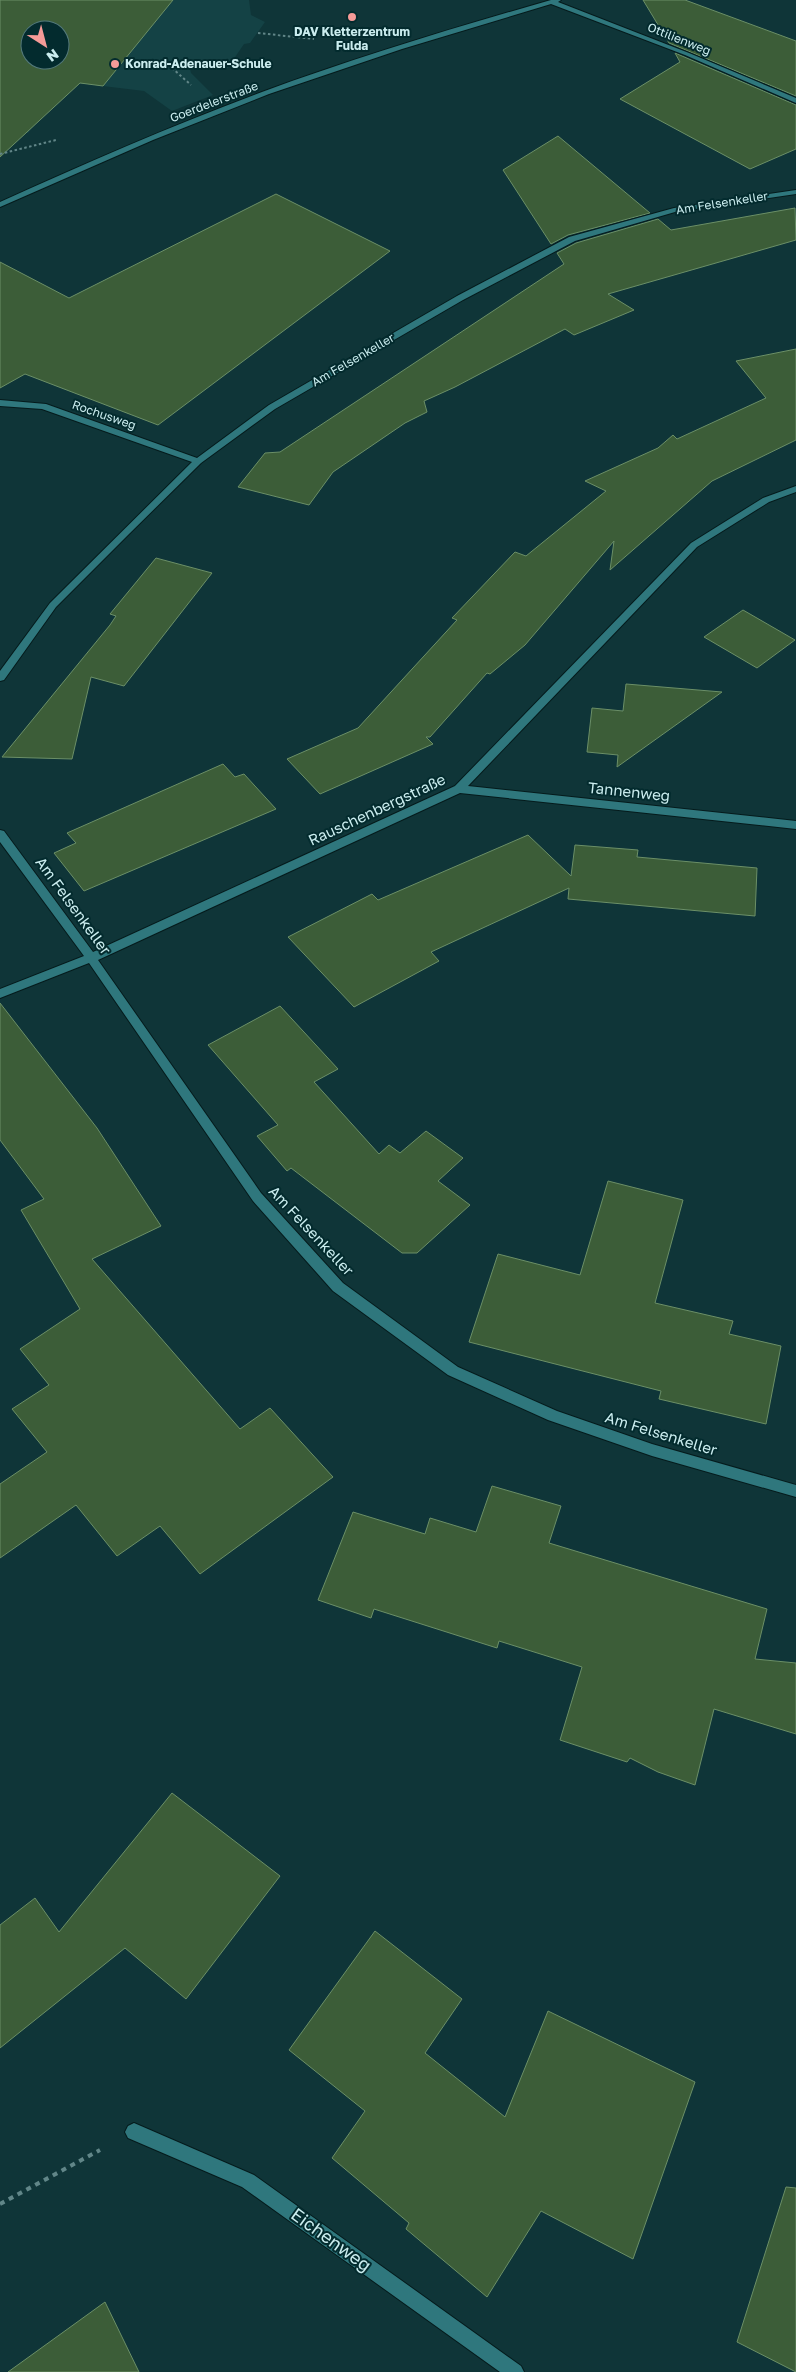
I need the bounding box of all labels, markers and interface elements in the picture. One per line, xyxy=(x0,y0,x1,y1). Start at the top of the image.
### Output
marker: DAV Kletterzentrum Fulda xyxy=(346,11,358,23)
street label: Ottilienweg xyxy=(645,19,713,58)
north arrow xyxy=(20,20,70,70)
place label: DAV Kletterzentrum Fulda xyxy=(294,24,410,53)
text: N xyxy=(44,46,62,66)
place label: Konrad-Adenauer-Schule xyxy=(125,56,272,71)
marker: Konrad-Adenauer-Schule xyxy=(109,58,121,70)
street label: Goerdelerstraße xyxy=(168,78,260,125)
street label: Am Felsenkeller xyxy=(675,188,769,217)
street label: Am Felsenkeller xyxy=(309,330,397,389)
street label: Rochusweg xyxy=(70,397,138,432)
street label: Rauschenbergstraße xyxy=(305,769,448,849)
street label: Tannenweg xyxy=(587,778,671,804)
street label: Am Felsenkeller xyxy=(32,853,115,958)
street label: Am Felsenkeller xyxy=(266,1182,358,1279)
street label: Am Felsenkeller xyxy=(603,1407,720,1459)
street label: Eichenweg xyxy=(287,2203,376,2276)

